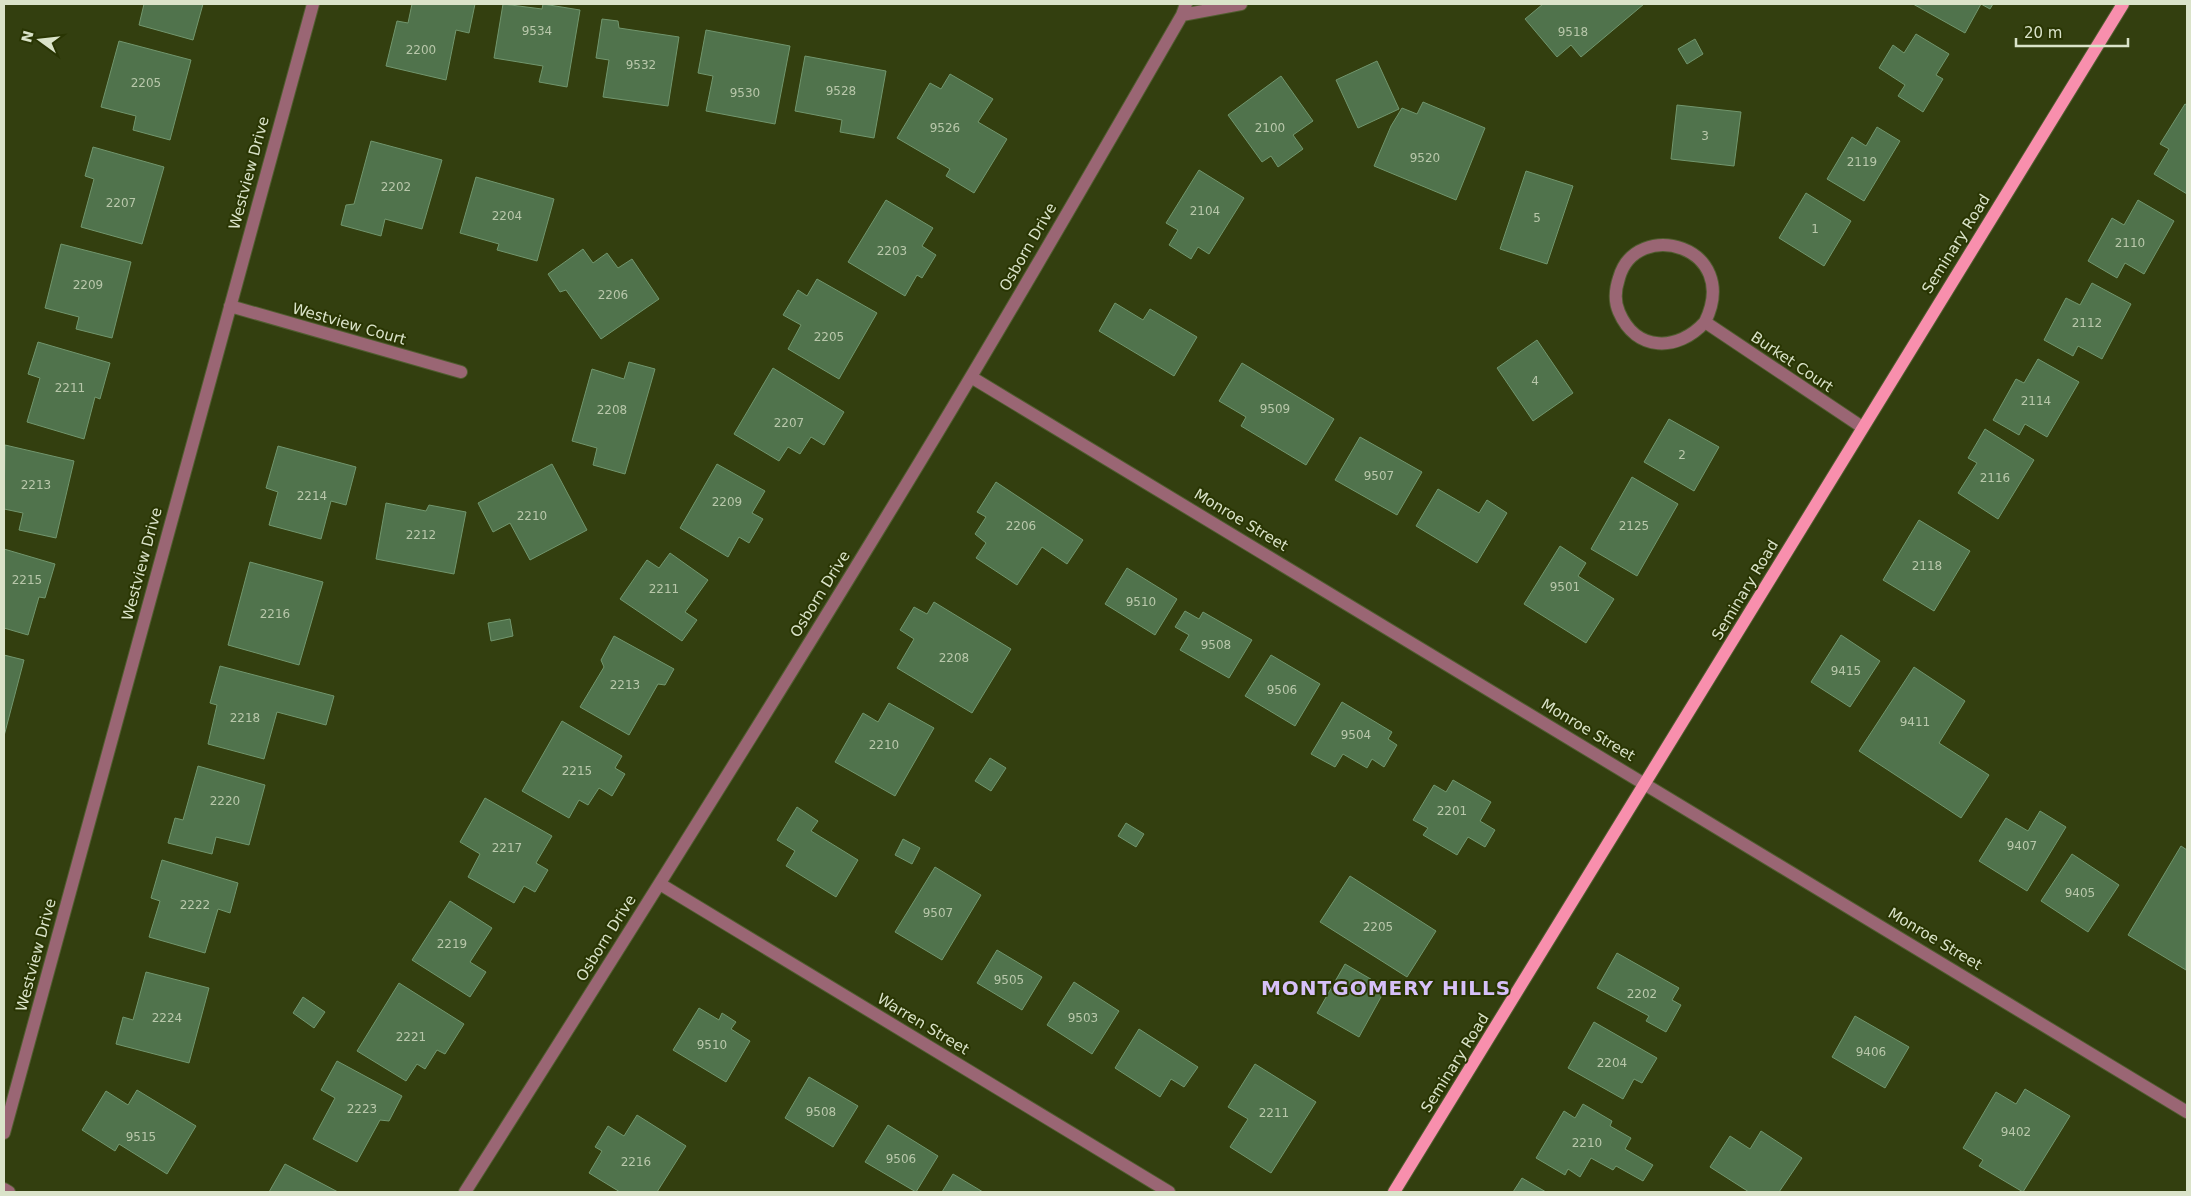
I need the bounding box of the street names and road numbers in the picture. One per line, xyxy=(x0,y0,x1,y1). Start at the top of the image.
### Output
street label: Westview Drive xyxy=(225,115,273,231)
street label: Seminary Road xyxy=(1918,191,1994,297)
street label: Osborn Drive xyxy=(996,200,1060,294)
street label: Westview Court xyxy=(290,299,408,349)
street label: Burket Court xyxy=(1748,328,1837,396)
street label: Monroe Street xyxy=(1191,485,1291,555)
street label: Westview Drive xyxy=(118,506,166,622)
street label: Seminary Road xyxy=(1708,537,1782,643)
street label: Osborn Drive xyxy=(786,547,854,641)
street label: Monroe Street xyxy=(1538,695,1638,765)
street label: Osborn Drive xyxy=(572,891,640,985)
street label: Westview Drive xyxy=(12,897,60,1013)
street label: Monroe Street xyxy=(1885,904,1985,974)
street label: Warren Street xyxy=(874,990,972,1059)
street label: Seminary Road xyxy=(1417,1010,1493,1116)

